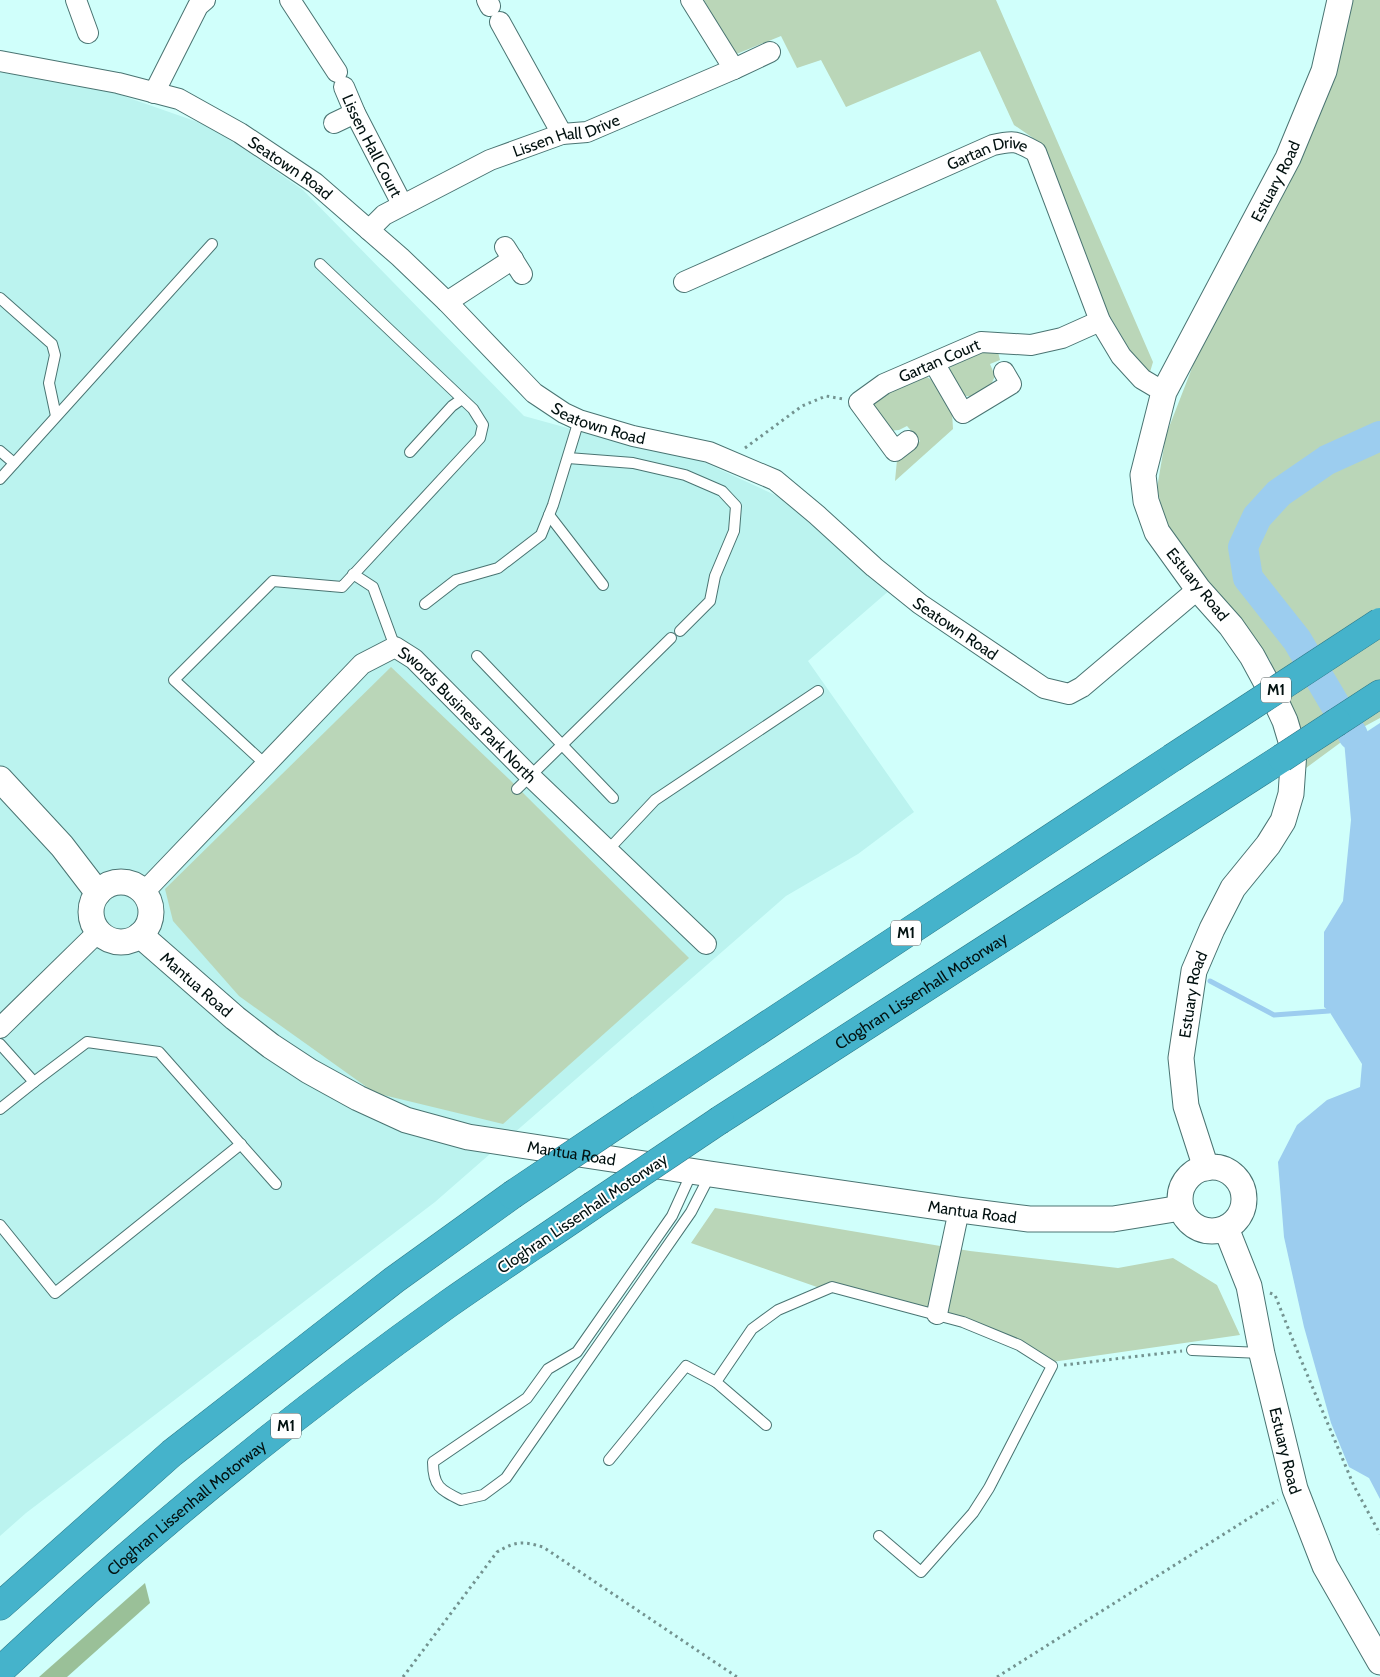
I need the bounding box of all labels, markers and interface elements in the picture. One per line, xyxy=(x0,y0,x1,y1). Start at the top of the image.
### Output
street label: Lissen Hall Court xyxy=(338,91,406,201)
street label: Lissen Hall Drive xyxy=(510,110,623,161)
street label: Seatown Road xyxy=(244,132,336,204)
street label: Gartan Drive xyxy=(944,133,1031,174)
street label: Estuary Road xyxy=(1247,138,1304,225)
street label: Gartan Court xyxy=(896,334,983,387)
street label: Seatown Road xyxy=(548,398,647,448)
street label: Estuary Road xyxy=(1162,544,1233,625)
street label: Seatown Road xyxy=(909,593,1001,664)
street label: Swords Business Park North xyxy=(395,643,540,787)
road number: M1 xyxy=(1261,678,1291,702)
road number: M1 xyxy=(891,920,921,946)
street label: Cloghran Lissenhall Motorway xyxy=(831,928,1011,1054)
street label: Mantua Road xyxy=(156,948,236,1021)
street label: Estuary Road xyxy=(1175,948,1211,1039)
street label: Mantua Road xyxy=(526,1137,617,1169)
street label: Cloghran Lissenhall Motorway xyxy=(494,1149,671,1278)
street label: Mantua Road xyxy=(927,1197,1018,1227)
street label: Estuary Road xyxy=(1265,1405,1305,1497)
road number: M1 xyxy=(271,1414,301,1438)
street label: Cloghran Lissenhall Motorway xyxy=(103,1436,270,1579)

